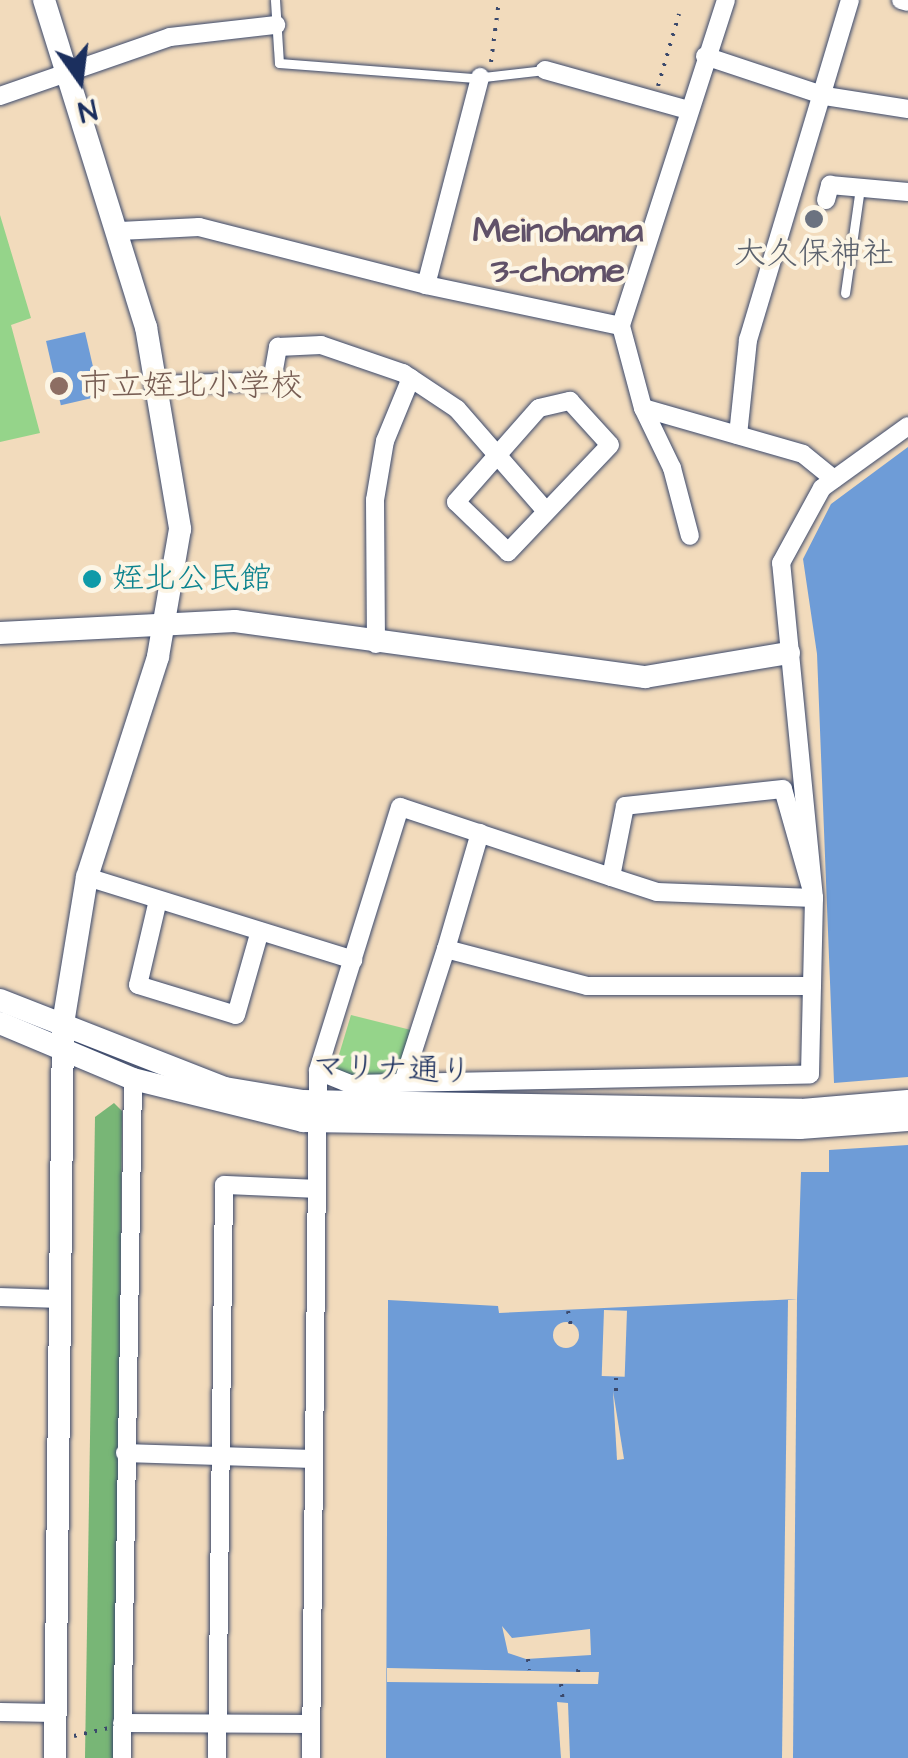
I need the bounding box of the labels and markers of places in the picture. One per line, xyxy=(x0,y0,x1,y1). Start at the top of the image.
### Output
marker: 大久保神社 xyxy=(803,208,825,230)
place label: 大久保神社 xyxy=(734,235,894,273)
place label: 市立姪北小学校 xyxy=(79,367,303,405)
marker: 市立姪北小学校 xyxy=(48,375,70,397)
place label: 姪北公民館 xyxy=(112,560,272,598)
marker: 姪北公民館 xyxy=(81,568,103,590)

